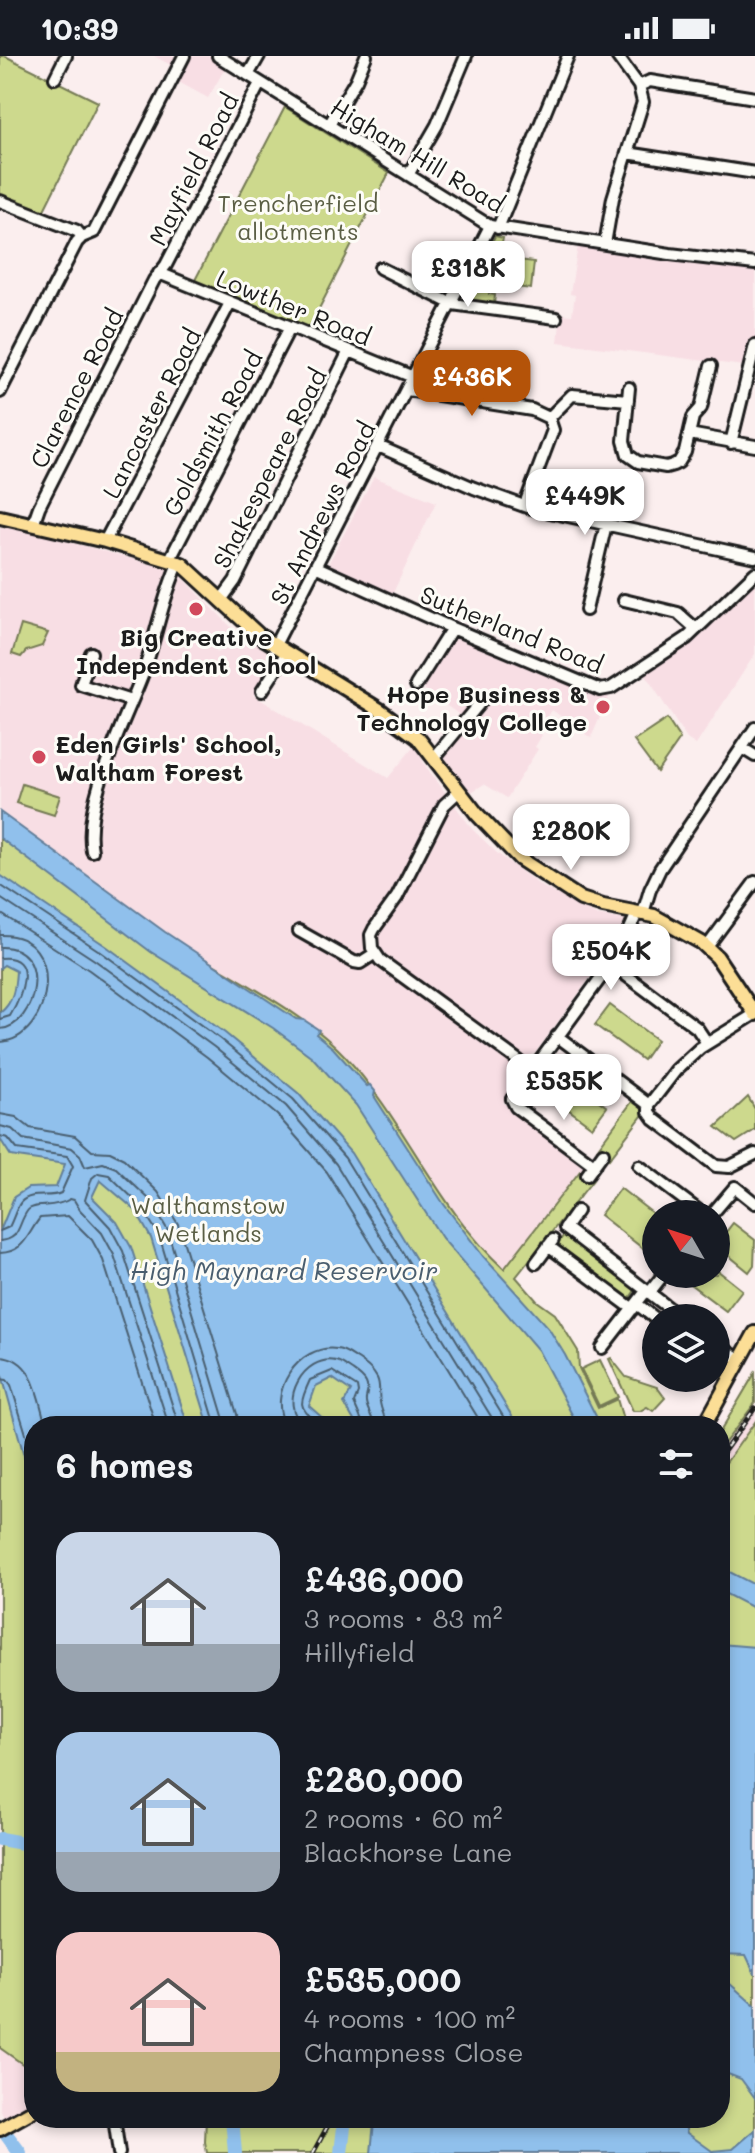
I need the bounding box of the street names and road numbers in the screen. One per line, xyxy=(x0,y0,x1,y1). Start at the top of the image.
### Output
street label: Mayfield Road xyxy=(141,88,245,250)
street label: Higham Hill Road xyxy=(325,91,511,219)
street label: Lowther Road xyxy=(212,262,376,352)
street label: Clarence Road xyxy=(23,303,129,473)
street label: Lancaster Road xyxy=(95,323,207,503)
street label: Goldsmith Road xyxy=(155,345,269,521)
street label: Shakespeare Road xyxy=(205,363,333,573)
street label: St Andrews Road xyxy=(262,416,382,610)
street label: Sutherland Road xyxy=(416,578,608,680)

